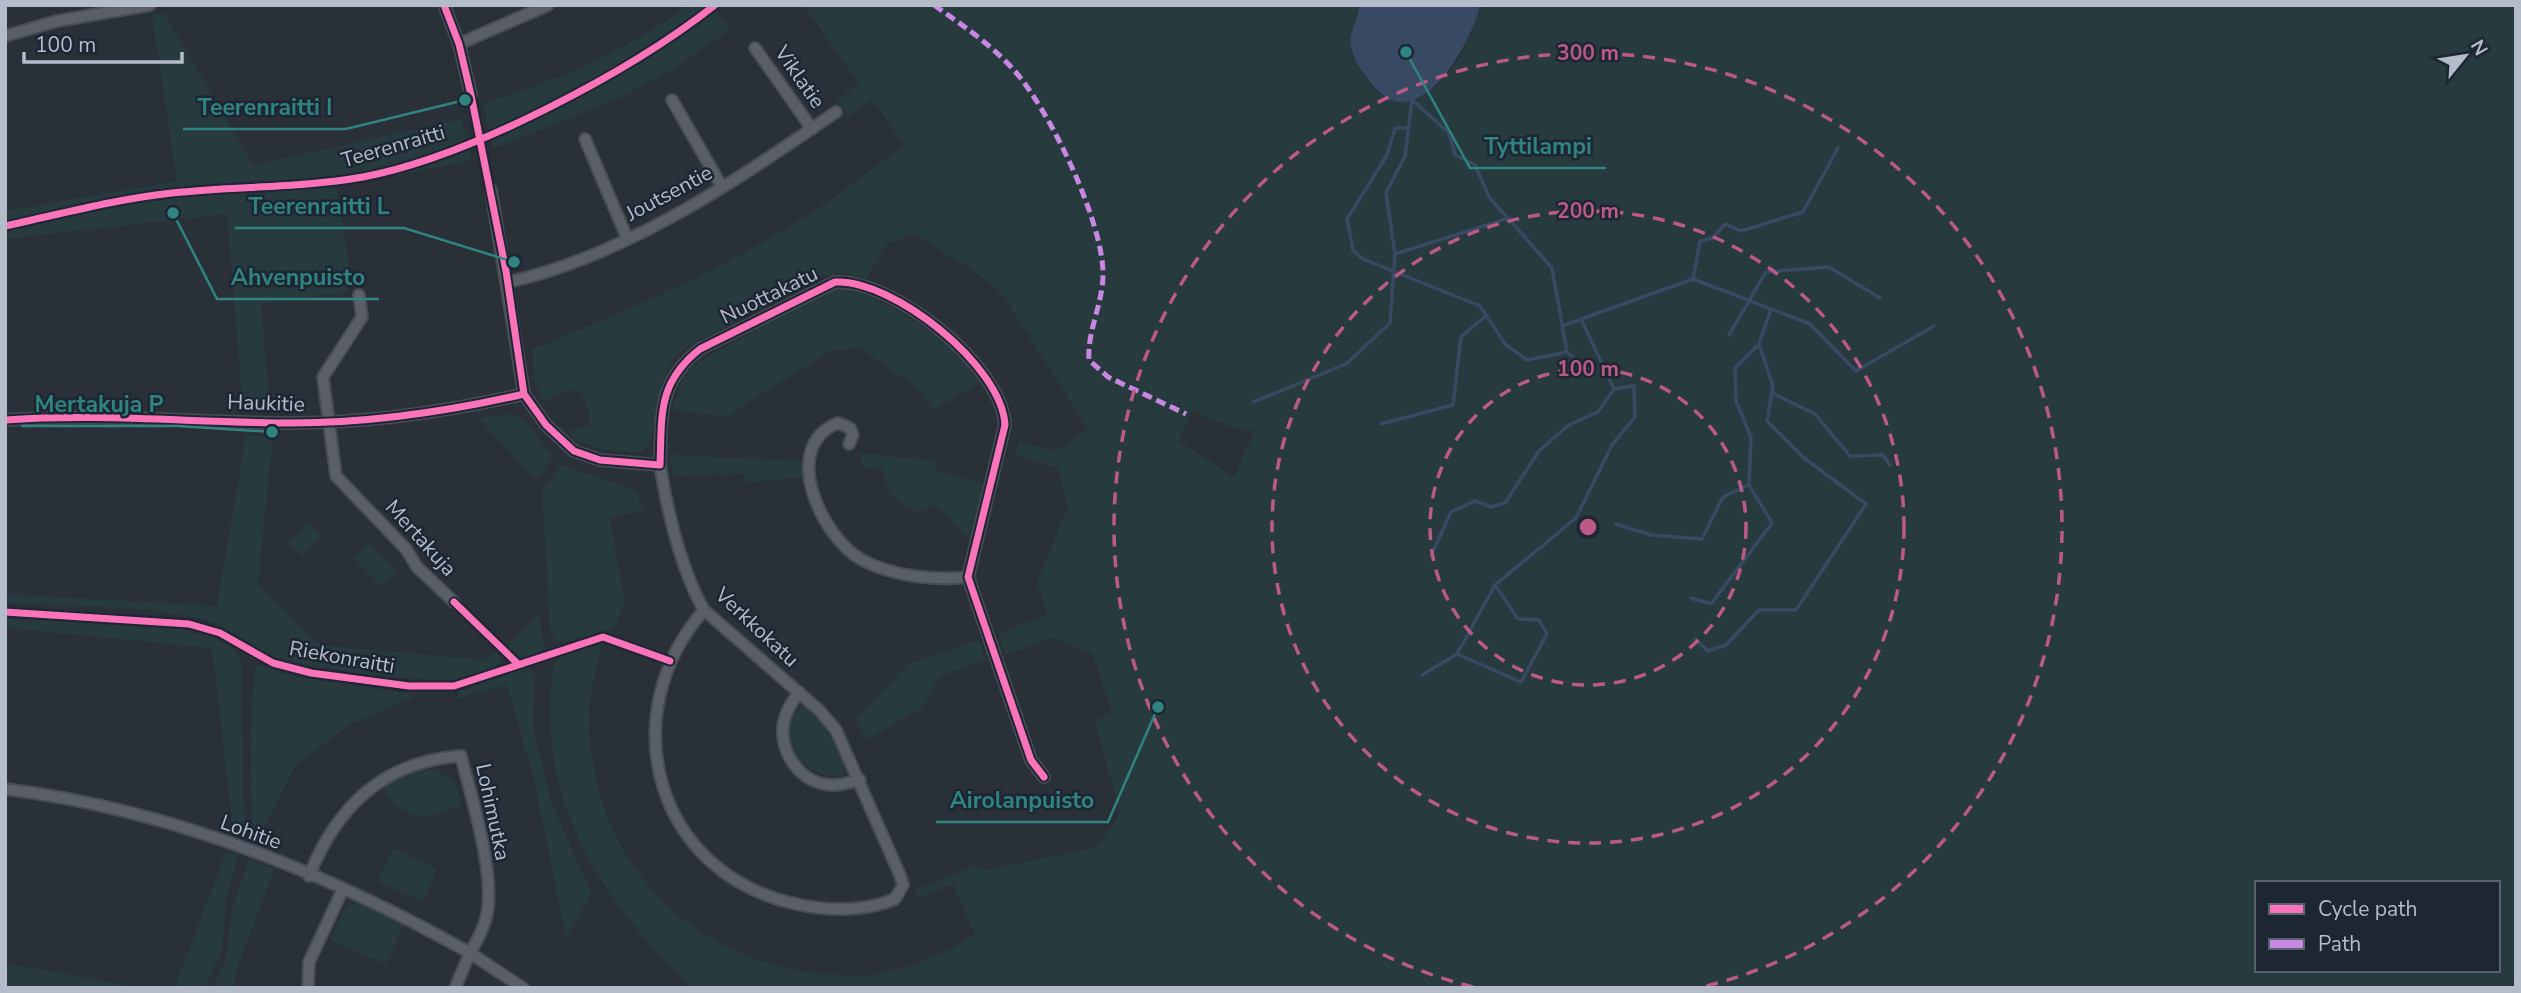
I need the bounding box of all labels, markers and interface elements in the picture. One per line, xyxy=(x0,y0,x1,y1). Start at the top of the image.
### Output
scale bar xyxy=(24,21,182,65)
north arrow xyxy=(2430,21,2500,91)
text: 100 m xyxy=(35,31,96,59)
text: N xyxy=(2464,35,2494,61)
street label: Viklatie xyxy=(768,39,832,114)
text: 300 m xyxy=(1557,39,1619,67)
callout: Teerenraitti I xyxy=(183,85,346,129)
text: Teerenraitti I xyxy=(197,92,333,123)
street label: Teerenraitti xyxy=(338,118,448,174)
callout: Tyttilampi xyxy=(1470,124,1606,168)
text: Tyttilampi xyxy=(1484,131,1592,162)
street label: Joutsentie xyxy=(620,159,717,228)
callout: Teerenraitti L xyxy=(235,184,404,228)
text: Teerenraitti L xyxy=(248,191,390,222)
text: 200 m xyxy=(1557,197,1619,225)
callout: Ahvenpuisto xyxy=(217,255,379,299)
street label: Nuottakatu xyxy=(716,259,822,331)
text: Ahvenpuisto xyxy=(231,262,365,293)
text: 100 m xyxy=(1557,355,1619,383)
callout: Mertakuja P xyxy=(21,382,178,426)
street label: Haukitie xyxy=(227,388,305,418)
text: Mertakuja P xyxy=(35,389,163,420)
street label: Mertakuja xyxy=(379,494,463,582)
centre of rings xyxy=(1576,515,1600,539)
street label: Verkkokatu xyxy=(708,580,805,673)
street label: Riekonraitti xyxy=(287,634,397,680)
street label: Lohimutka xyxy=(469,761,517,863)
callout: Airolanpuisto xyxy=(936,778,1108,822)
text: Airolanpuisto xyxy=(950,785,1094,816)
street label: Lohitie xyxy=(217,808,285,856)
legend xyxy=(2255,881,2500,972)
text: Cycle path xyxy=(2318,895,2417,923)
text: Path xyxy=(2318,930,2361,958)

